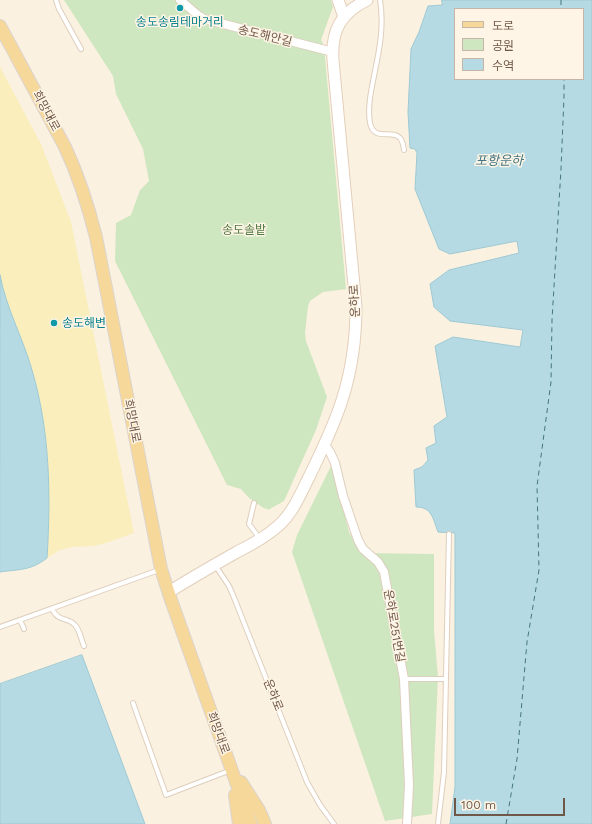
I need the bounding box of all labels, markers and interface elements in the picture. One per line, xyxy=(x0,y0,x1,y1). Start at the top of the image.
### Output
marker: 송도송림테마거리 xyxy=(175,3,185,13)
legend xyxy=(454,8,584,80)
place label: 송도송림테마거리 xyxy=(136,15,224,29)
text: 도로 xyxy=(492,19,514,33)
street label: 송도해안길 xyxy=(236,22,294,50)
text: 공원 xyxy=(492,39,514,53)
text: 수역 xyxy=(492,59,514,73)
street label: 희망대로 xyxy=(29,88,63,134)
water label: 포항운하 xyxy=(475,153,523,169)
park label: 송도솔밭 xyxy=(222,223,266,237)
street label: 운하로 xyxy=(347,284,363,318)
place label: 송도해변 xyxy=(62,316,106,330)
marker: 송도해변 xyxy=(49,318,59,328)
street label: 희망대로 xyxy=(121,398,143,444)
street label: 운하로251번길 xyxy=(380,588,408,664)
street label: 운하로 xyxy=(260,677,286,713)
street label: 희망대로 xyxy=(204,710,232,756)
scale bar xyxy=(456,790,567,816)
text: 100 m xyxy=(461,798,496,812)

